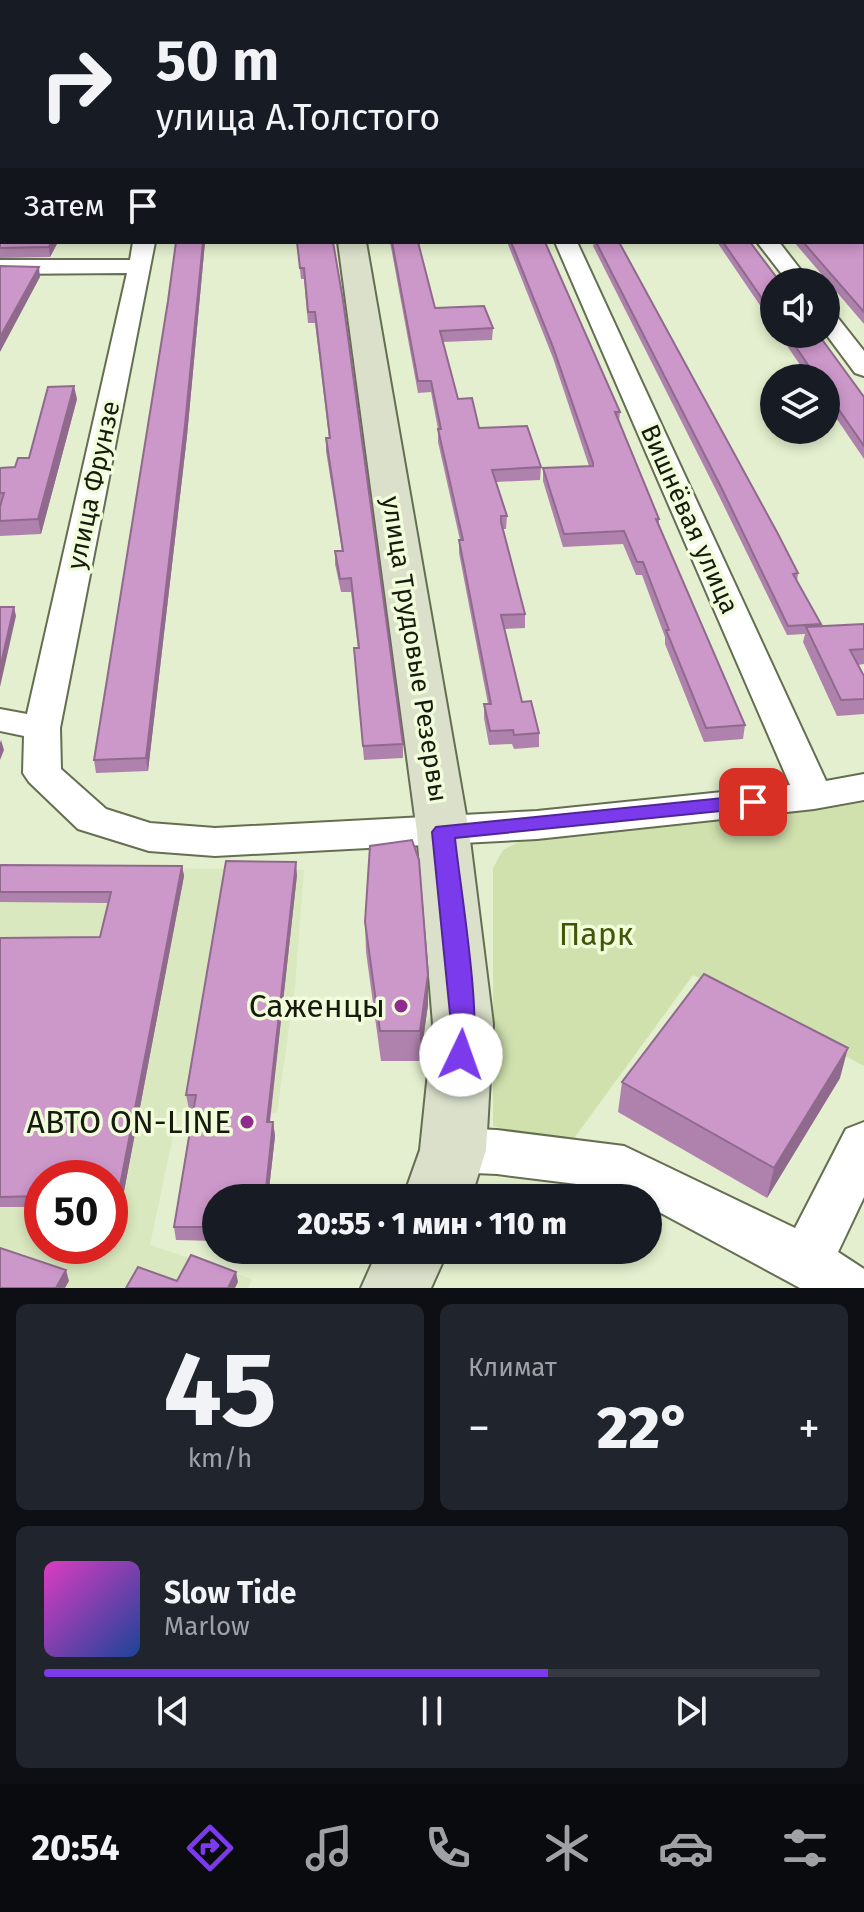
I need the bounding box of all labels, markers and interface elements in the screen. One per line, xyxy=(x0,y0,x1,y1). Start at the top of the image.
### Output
text: 50 m xyxy=(156,28,279,95)
icon: right xyxy=(24,32,128,136)
text: улица А.Толстого xyxy=(156,96,440,140)
icon: arrive xyxy=(121,184,165,228)
text: Затем xyxy=(24,188,105,224)
map controls xyxy=(760,268,840,444)
button: sound xyxy=(760,268,840,348)
button: layers xyxy=(760,364,840,444)
street label: улица Фрунзе xyxy=(61,398,126,572)
street label: Вишнёвая улица xyxy=(634,420,745,619)
street label: улица Трудовые Резервы xyxy=(375,494,454,804)
pin xyxy=(719,768,787,836)
icon: arrive xyxy=(731,780,775,824)
park label: Парк xyxy=(559,915,634,953)
place label: Саженцы xyxy=(249,987,385,1025)
marker: Саженцы xyxy=(392,997,410,1015)
position arrow xyxy=(419,1013,503,1097)
place label: АВТО ON-LINE xyxy=(27,1103,231,1141)
marker: АВТО ON-LINE xyxy=(238,1113,256,1131)
speed limit sign: 50 xyxy=(24,1160,128,1264)
text: 20:55 · 1 мин · 110 m xyxy=(297,1206,567,1242)
text: 45 xyxy=(163,1328,277,1453)
text: Климат xyxy=(468,1352,557,1383)
text: 22° xyxy=(597,1392,691,1464)
text: − xyxy=(468,1402,490,1455)
text: + xyxy=(798,1402,820,1455)
text: km/h xyxy=(188,1443,252,1474)
text: Slow Tide xyxy=(164,1575,296,1611)
text: Marlow xyxy=(164,1611,250,1642)
icon: previous xyxy=(151,1689,195,1733)
icon: pause xyxy=(410,1689,454,1733)
icon: next xyxy=(669,1689,713,1733)
icon: directions xyxy=(182,1820,238,1876)
icon: music xyxy=(301,1820,357,1876)
icon: phone xyxy=(420,1820,476,1876)
icon: climate xyxy=(539,1820,595,1876)
icon: car xyxy=(658,1820,714,1876)
icon: filters xyxy=(777,1820,833,1876)
text: 20:54 xyxy=(31,1826,120,1870)

